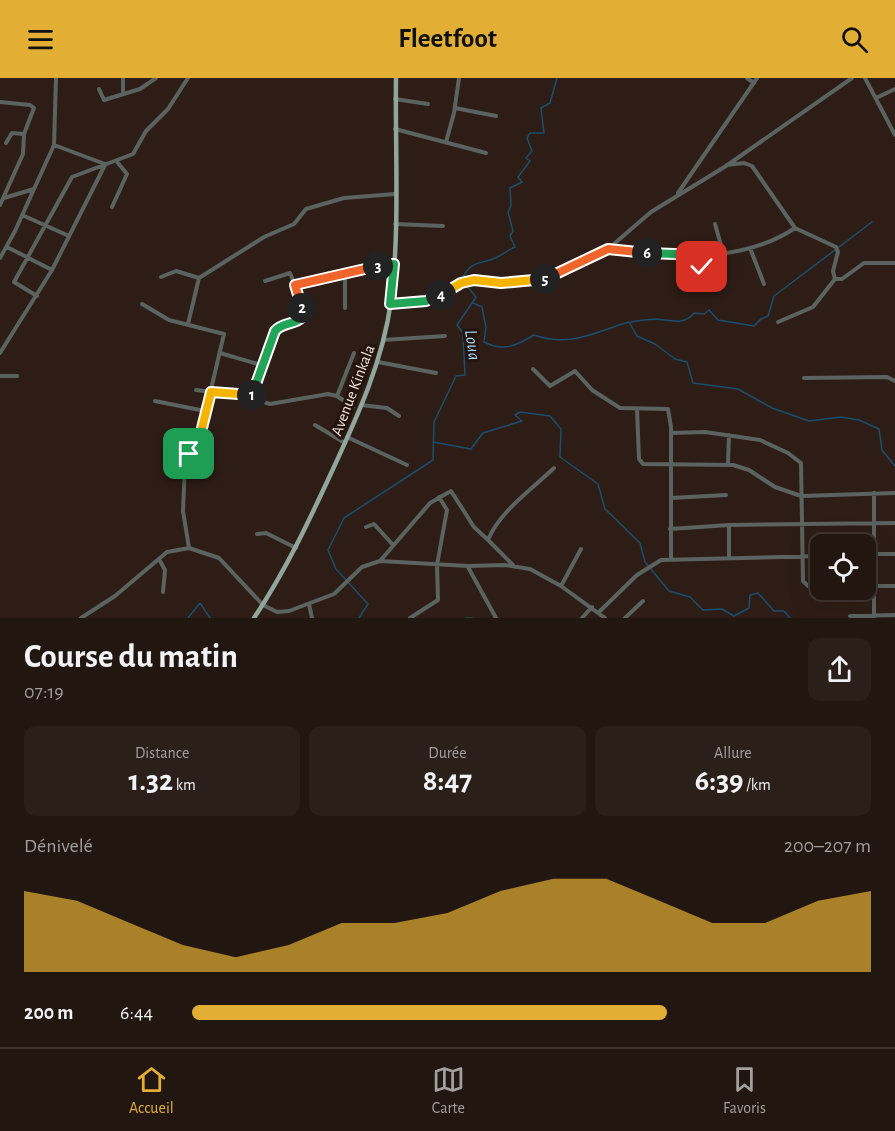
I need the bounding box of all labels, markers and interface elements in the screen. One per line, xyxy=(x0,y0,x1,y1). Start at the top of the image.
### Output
icon: menu xyxy=(24,23,57,56)
icon: search xyxy=(838,23,871,56)
text: Fleetfoot xyxy=(398,25,497,52)
pin: 6 xyxy=(632,238,662,268)
pin xyxy=(676,241,727,292)
text: 6 xyxy=(643,245,651,261)
icon: check xyxy=(685,250,718,283)
pin: 3 xyxy=(363,251,393,281)
text: 3 xyxy=(375,258,381,274)
pin: 5 xyxy=(530,264,560,294)
text: 5 xyxy=(542,271,548,287)
pin: 4 xyxy=(426,280,456,310)
text: 4 xyxy=(437,287,445,303)
pin: 2 xyxy=(287,293,317,323)
text: 2 xyxy=(298,300,306,316)
water label: Loua xyxy=(461,329,483,362)
street label: Avenue Kinkala xyxy=(328,343,378,438)
pin: 1 xyxy=(237,380,267,410)
text: 1 xyxy=(249,387,255,403)
pin xyxy=(163,428,214,479)
icon: arrive xyxy=(172,437,205,470)
map controls xyxy=(810,534,876,600)
button: locate xyxy=(810,534,876,600)
button: share xyxy=(808,638,871,701)
text: Course du matin xyxy=(24,641,238,674)
text: 07:19 xyxy=(24,682,64,702)
text: Distance xyxy=(135,745,189,761)
text: Durée xyxy=(428,745,467,761)
text: Allure xyxy=(714,745,752,761)
text: 1.32 xyxy=(128,766,173,796)
text: 8:47 xyxy=(423,766,472,796)
text: 6:39 xyxy=(695,766,744,796)
text: km xyxy=(173,777,196,793)
text: /km xyxy=(744,777,771,793)
text: Dénivelé xyxy=(24,836,93,856)
text: 200–207 m xyxy=(784,836,871,856)
text: 200 m xyxy=(24,1003,73,1023)
text: 6:44 xyxy=(120,1003,153,1023)
tab: Accueil xyxy=(129,1063,174,1118)
tab: Carte xyxy=(432,1063,465,1118)
tab: Favoris xyxy=(723,1063,766,1118)

